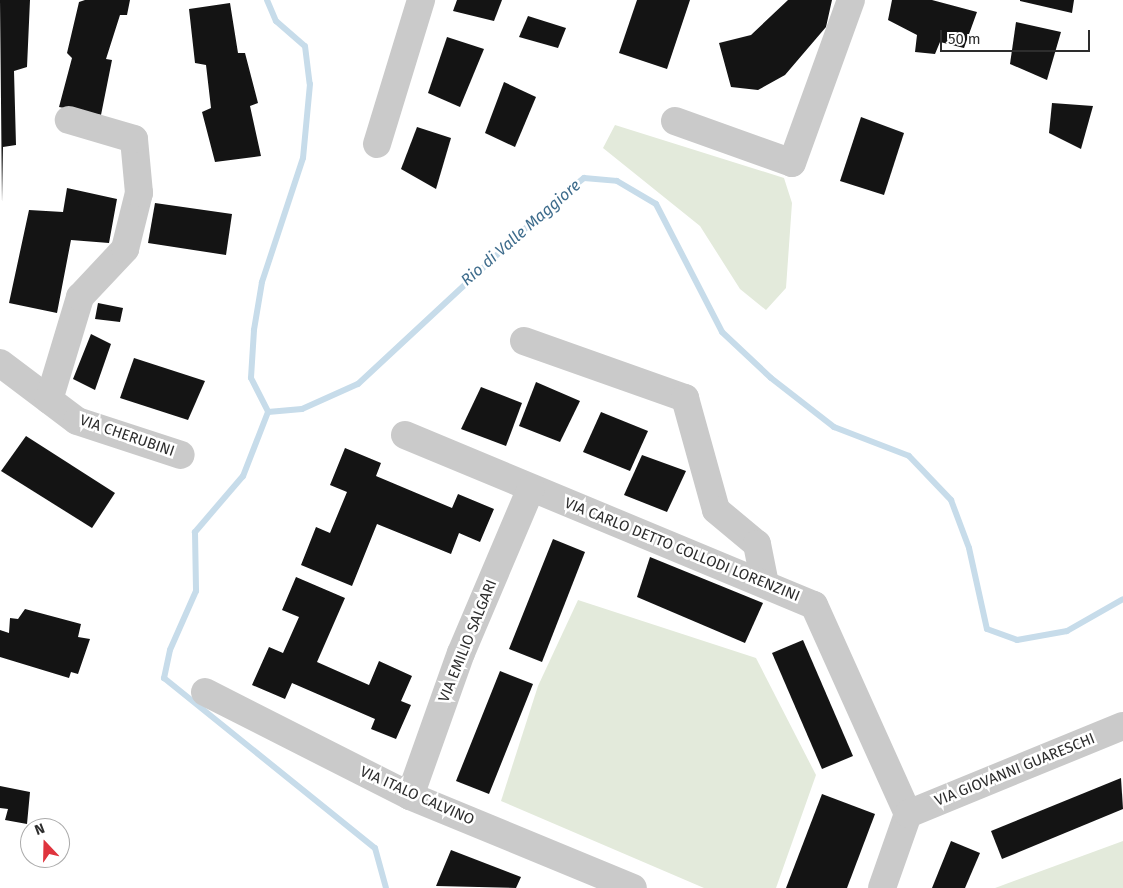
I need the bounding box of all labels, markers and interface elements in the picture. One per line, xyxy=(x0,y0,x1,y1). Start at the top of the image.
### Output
scale bar xyxy=(943,20,1093,52)
text: 50 m xyxy=(948,30,981,48)
water label: Rio di Valle Maggiore xyxy=(457,176,585,290)
street label: VIA CHERUBINI xyxy=(77,411,177,461)
street label: VIA CARLO DETTO COLLODI LORENZINI xyxy=(562,494,802,606)
street label: VIA EMILIO SALGARI xyxy=(435,577,501,705)
street label: VIA GIOVANNI GUARESCHI xyxy=(932,730,1098,810)
street label: VIA ITALO CALVINO xyxy=(357,763,477,829)
north arrow xyxy=(20,818,70,868)
text: N xyxy=(32,820,47,839)

